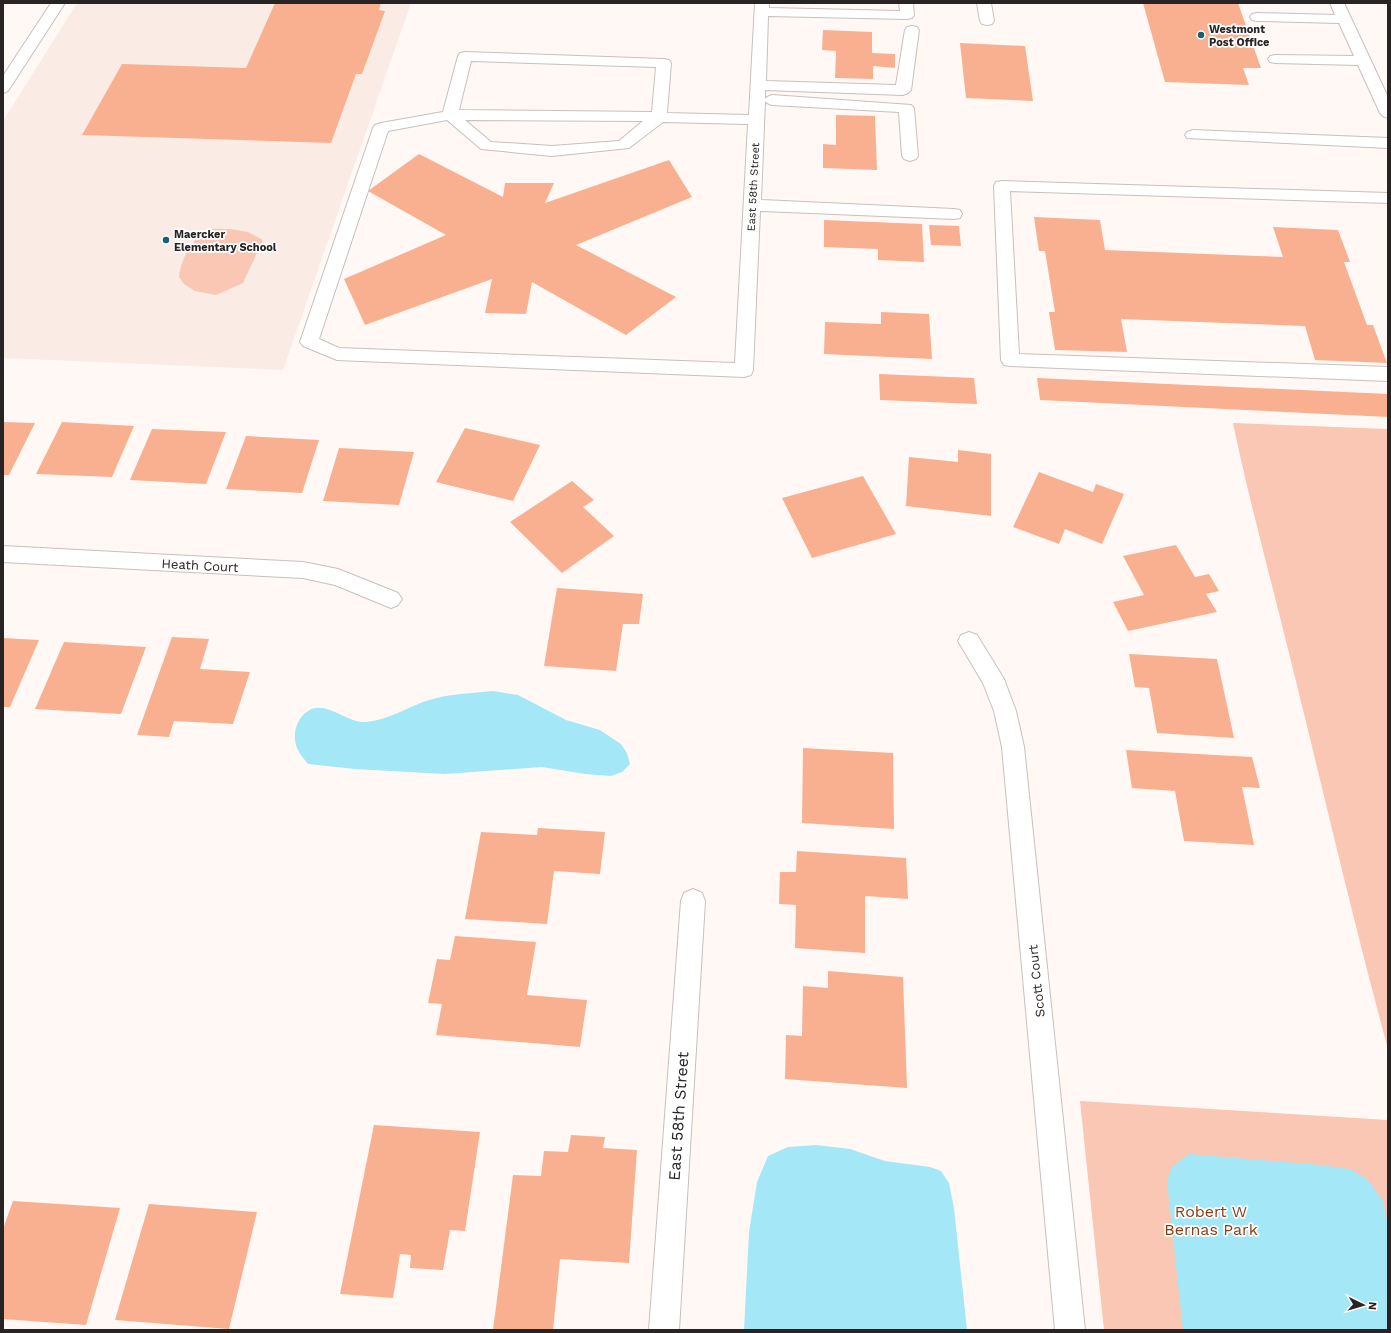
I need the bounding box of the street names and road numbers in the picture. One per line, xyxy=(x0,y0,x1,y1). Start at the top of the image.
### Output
street label: East 58th Street xyxy=(745,142,762,232)
street label: Heath Court xyxy=(161,556,239,575)
street label: Scott Court xyxy=(1025,943,1048,1018)
street label: East 58th Street xyxy=(665,1051,693,1181)

